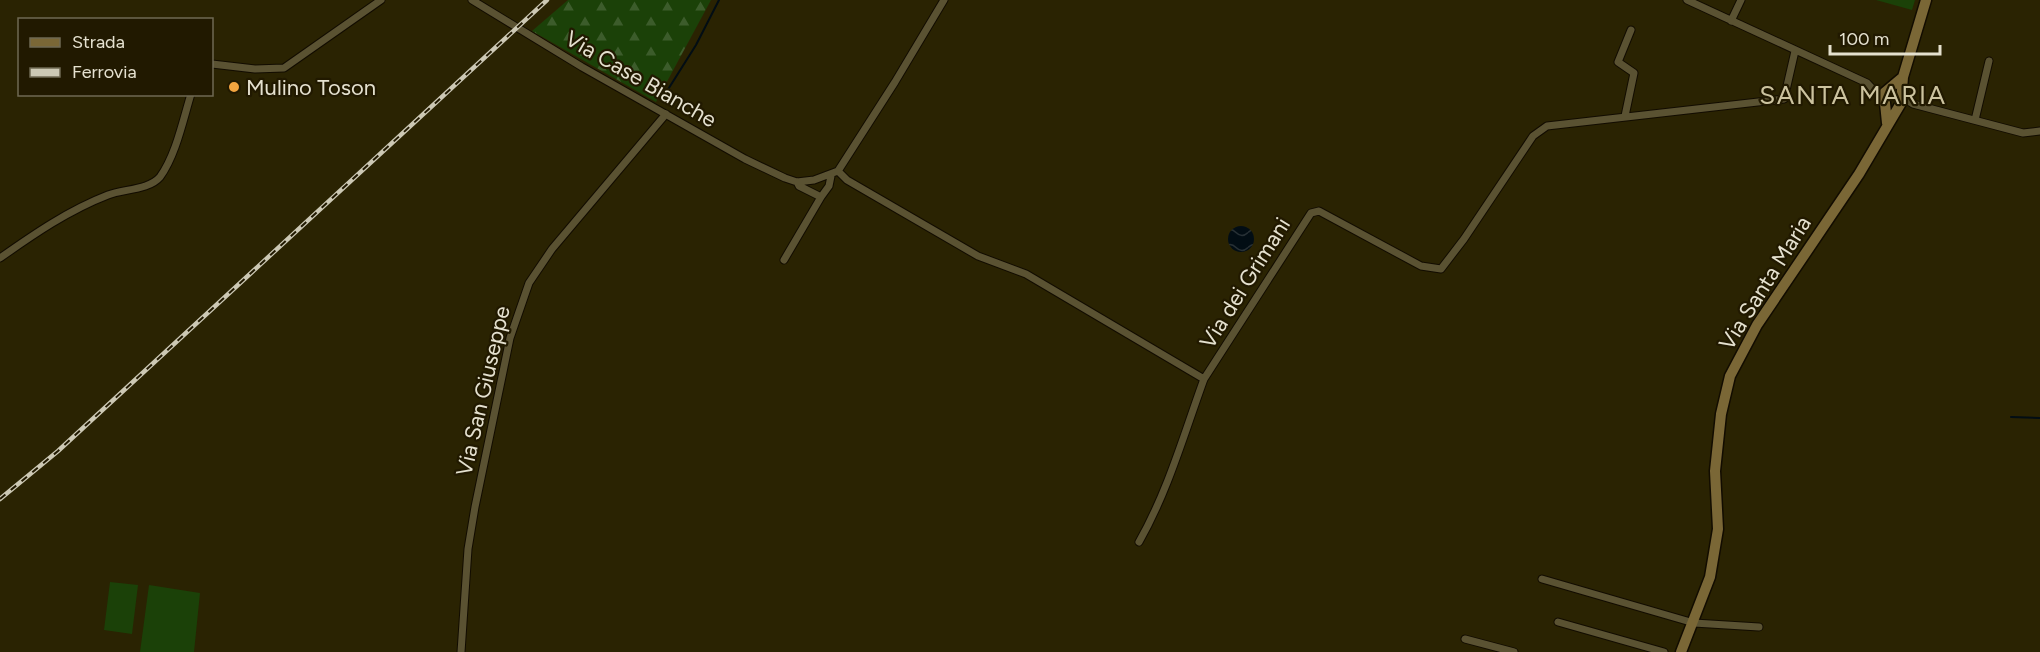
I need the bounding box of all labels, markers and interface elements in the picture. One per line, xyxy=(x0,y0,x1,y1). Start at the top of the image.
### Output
legend xyxy=(18,18,213,96)
scale bar xyxy=(1830,18,1940,56)
street label: Via Case Bianche xyxy=(561,25,721,133)
text: 100 m xyxy=(1839,28,1889,50)
text: Strada xyxy=(72,31,125,53)
text: Ferrovia xyxy=(72,61,137,83)
place label: Mulino Toson xyxy=(246,74,376,101)
district label: SANTA MARIA xyxy=(1759,79,1947,111)
marker: Mulino Toson xyxy=(227,80,241,94)
street label: Via Santa Maria xyxy=(1713,211,1817,355)
street label: Via dei Grimani xyxy=(1194,213,1296,353)
street label: Via San Giuseppe xyxy=(450,303,516,479)

